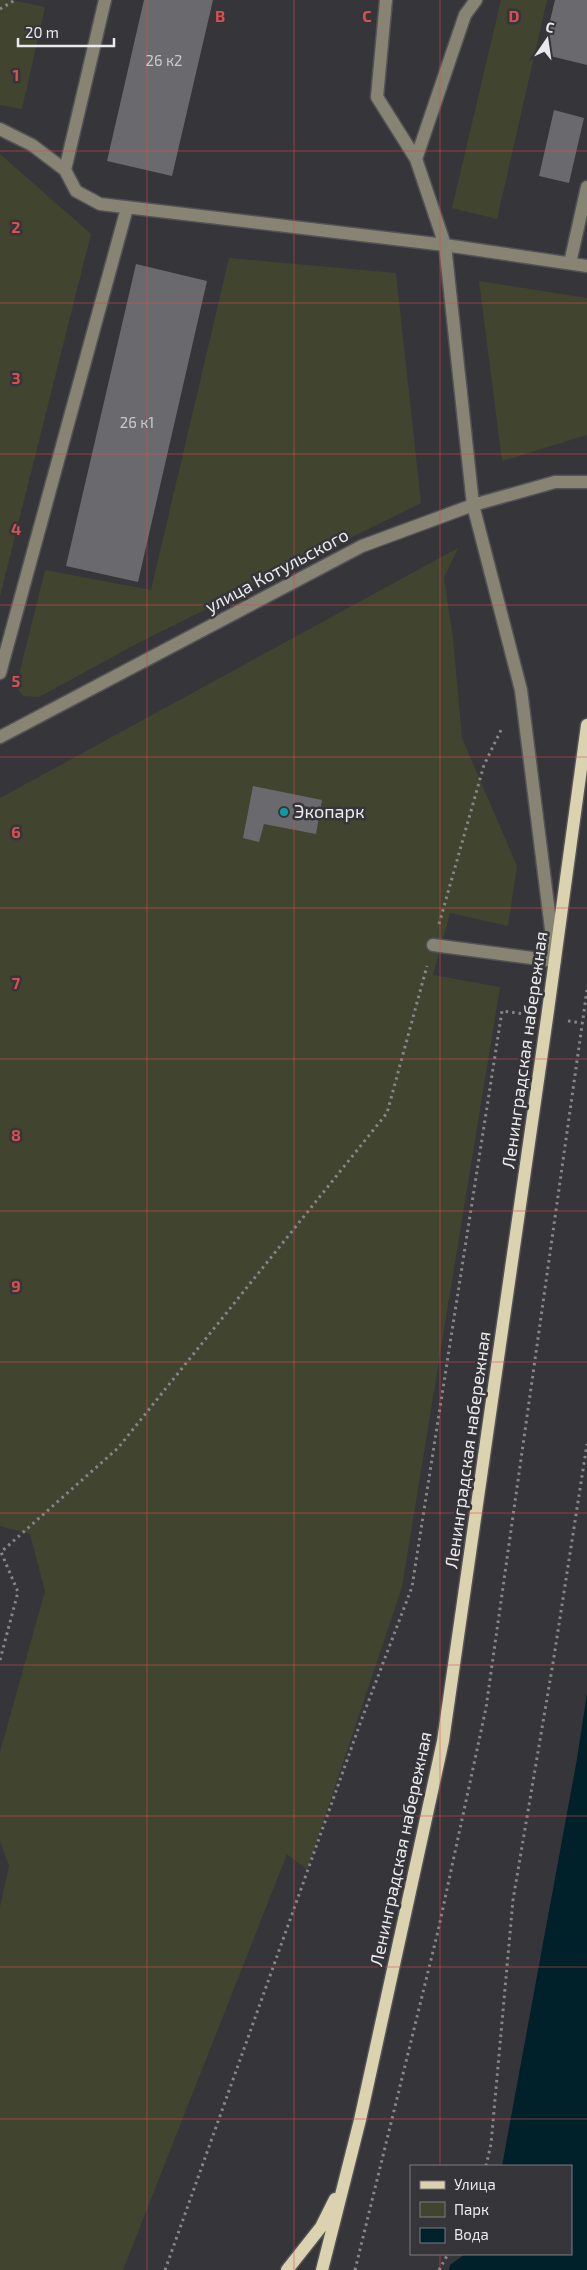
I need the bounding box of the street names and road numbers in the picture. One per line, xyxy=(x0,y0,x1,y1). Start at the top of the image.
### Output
street label: улица Котульского xyxy=(201,523,352,617)
street label: Ленинградская набережная xyxy=(496,930,552,1170)
street label: Ленинградская набережная xyxy=(439,1330,495,1570)
street label: Ленинградская набережная xyxy=(364,1729,436,1968)

